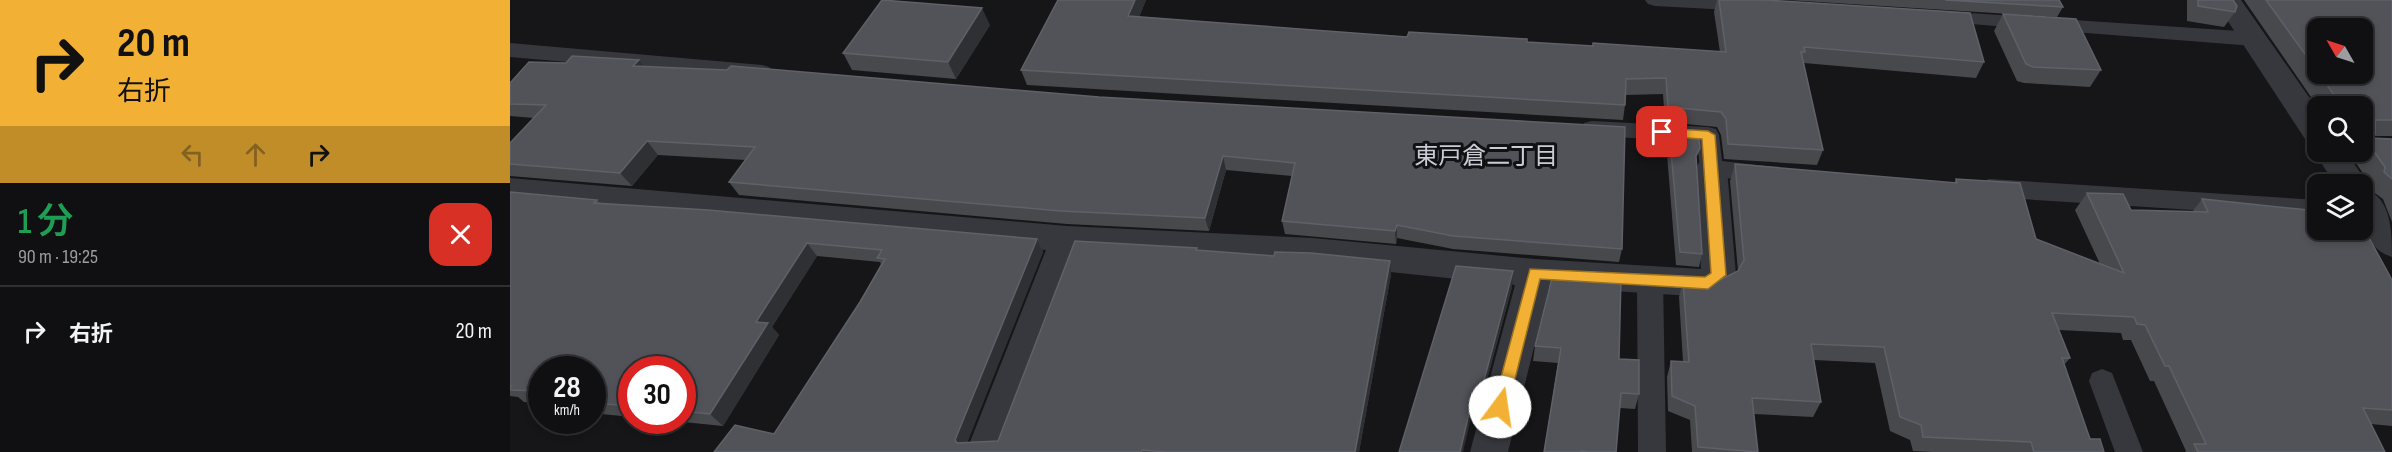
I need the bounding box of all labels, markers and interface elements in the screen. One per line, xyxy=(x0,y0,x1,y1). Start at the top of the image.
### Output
text: 20 m xyxy=(117,18,190,69)
north arrow xyxy=(2307,18,2373,84)
map controls xyxy=(2307,18,2373,240)
icon: right xyxy=(18,24,96,102)
text: 右折 xyxy=(117,76,171,108)
button: search xyxy=(2307,96,2373,162)
pin xyxy=(1636,106,1687,157)
icon: arrive xyxy=(1645,115,1678,148)
icon: left xyxy=(176,138,209,171)
icon: ahead xyxy=(239,138,272,171)
icon: right xyxy=(302,138,335,171)
district label: 東戸倉二丁目 xyxy=(1414,142,1558,171)
button: layers xyxy=(2307,174,2373,240)
text: 1 分 xyxy=(18,201,73,244)
button: close xyxy=(429,203,492,266)
text: 90 m · 19:25 xyxy=(18,245,98,269)
icon: right xyxy=(18,315,51,348)
text: 20 m xyxy=(456,318,492,345)
text: 右折 xyxy=(69,321,113,348)
speed limit sign: 30 xyxy=(618,356,696,434)
text: 28 xyxy=(553,370,581,406)
position arrow xyxy=(1468,375,1532,439)
text: km/h xyxy=(554,401,580,420)

